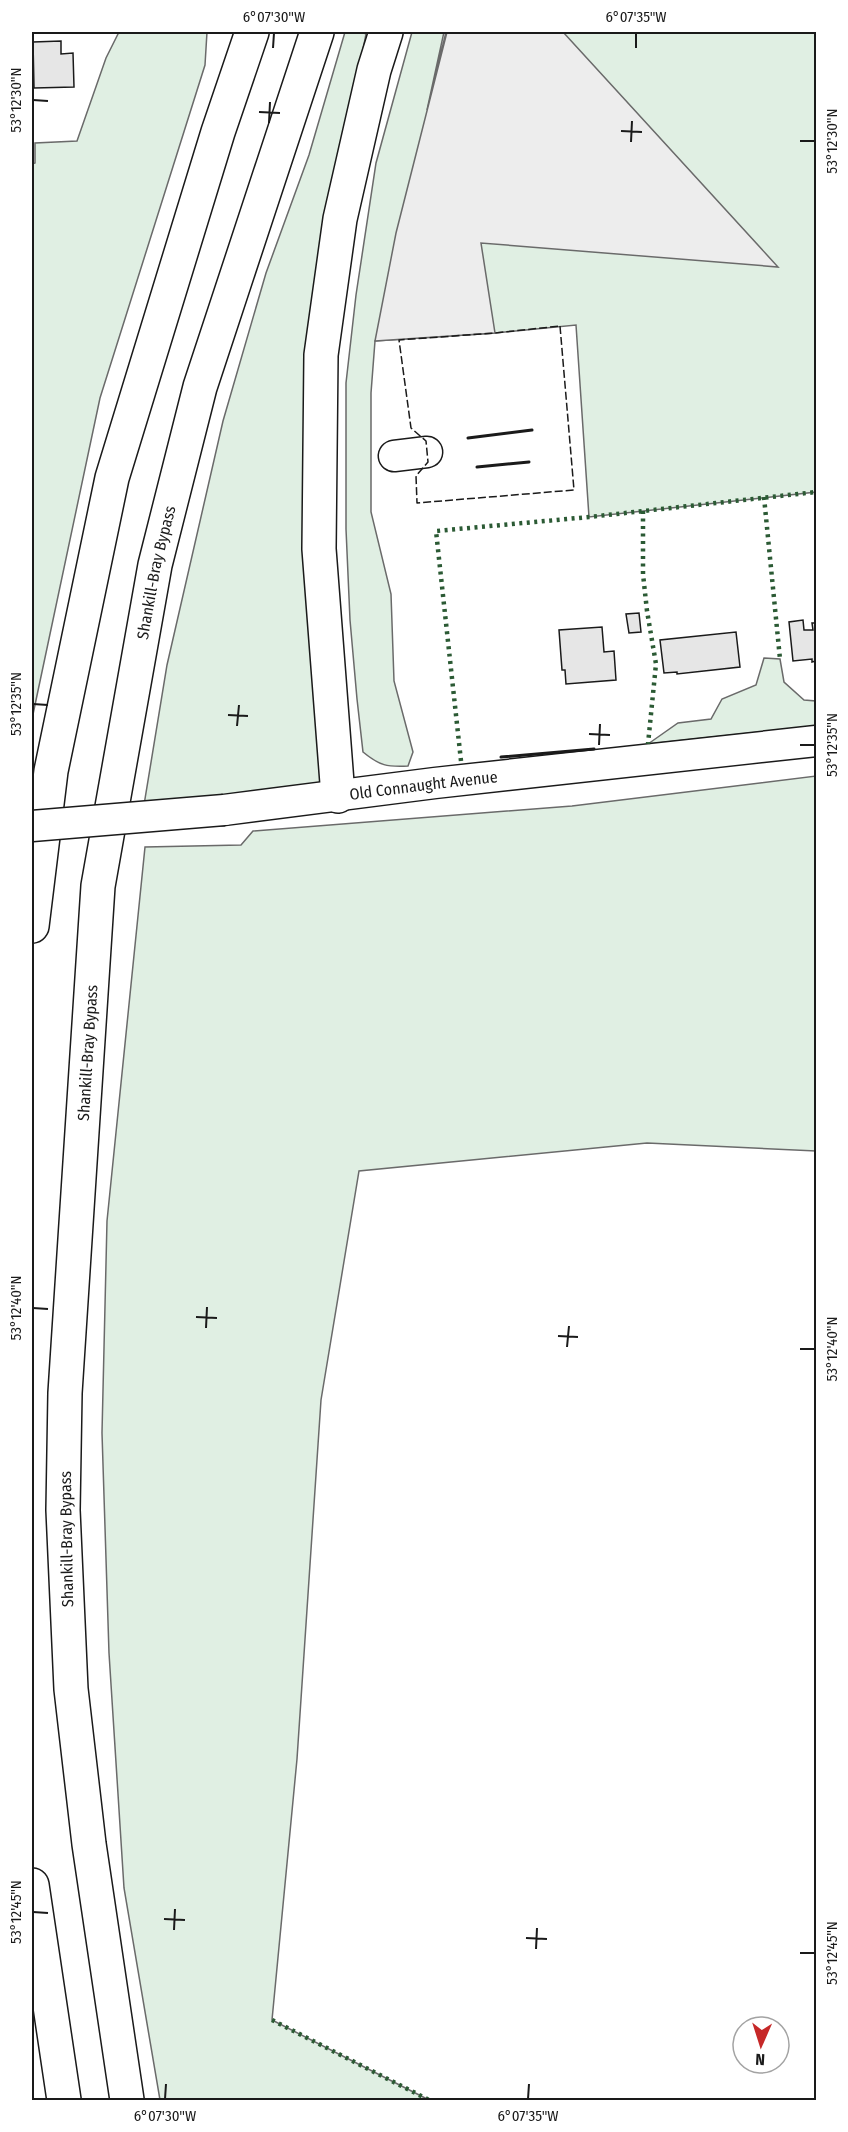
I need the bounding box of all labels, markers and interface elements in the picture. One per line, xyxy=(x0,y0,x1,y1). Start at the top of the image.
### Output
text: 6°07'30"W xyxy=(243,8,305,26)
text: 6°07'35"W xyxy=(605,8,667,26)
text: 53°12'30"N xyxy=(7,67,25,133)
text: 53°12'30"N xyxy=(823,108,841,174)
street label: Shankill-Bray Bypass xyxy=(133,503,180,641)
text: 53°12'35"N xyxy=(7,672,25,736)
text: 53°12'35"N xyxy=(823,713,841,777)
street label: Old Connaught Avenue xyxy=(348,767,499,804)
street label: Shankill-Bray Bypass xyxy=(74,984,102,1121)
text: 53°12'40"N xyxy=(7,1275,25,1341)
text: 53°12'40"N xyxy=(823,1316,841,1382)
street label: Shankill-Bray Bypass xyxy=(56,1471,77,1607)
text: 53°12'45"N xyxy=(7,1880,25,1944)
text: 53°12'45"N xyxy=(823,1921,841,1985)
north arrow xyxy=(731,2015,791,2075)
text: N xyxy=(755,2050,766,2069)
text: 6°07'30"W xyxy=(134,2107,196,2125)
text: 6°07'35"W xyxy=(497,2107,559,2125)

